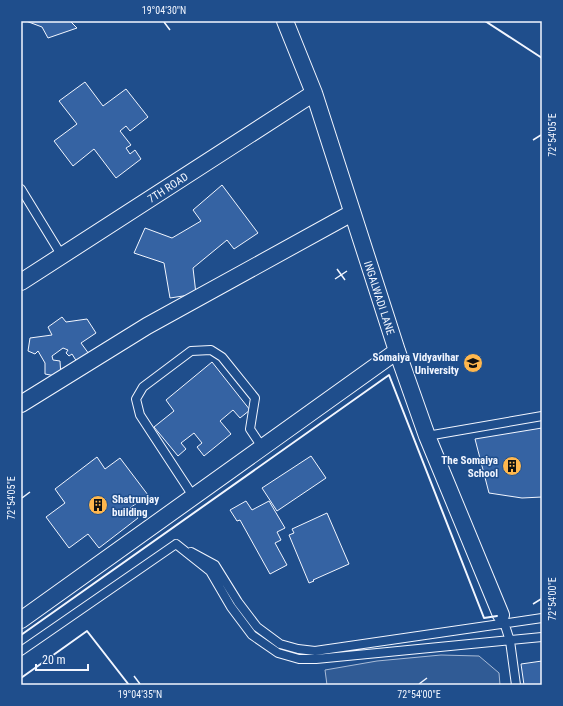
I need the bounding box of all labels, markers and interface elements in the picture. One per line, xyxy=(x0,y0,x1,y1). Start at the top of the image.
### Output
text: 19°04'30"N xyxy=(142,5,186,16)
text: 72°54'05"E xyxy=(547,113,558,157)
street label: 7TH ROAD xyxy=(145,170,191,206)
street label: INGALWADI LANE xyxy=(361,259,397,337)
place label: Somaiya Vidyavihar University xyxy=(372,351,459,377)
school or university icon: Somaiya Vidyavihar University xyxy=(462,352,484,374)
place label: The Somaiya School xyxy=(441,454,498,480)
building icon: The Somaiya School xyxy=(501,455,523,477)
text: 72°54'05"E xyxy=(6,476,17,520)
place label: Shatrunjay building xyxy=(112,493,159,519)
building icon: Shatrunjay building xyxy=(87,494,109,516)
text: 72°54'00"E xyxy=(547,577,558,621)
scale bar xyxy=(36,646,88,672)
text: 20 m xyxy=(42,653,66,667)
text: 19°04'35"N xyxy=(118,689,162,700)
text: 72°54'00"E xyxy=(397,689,441,700)

